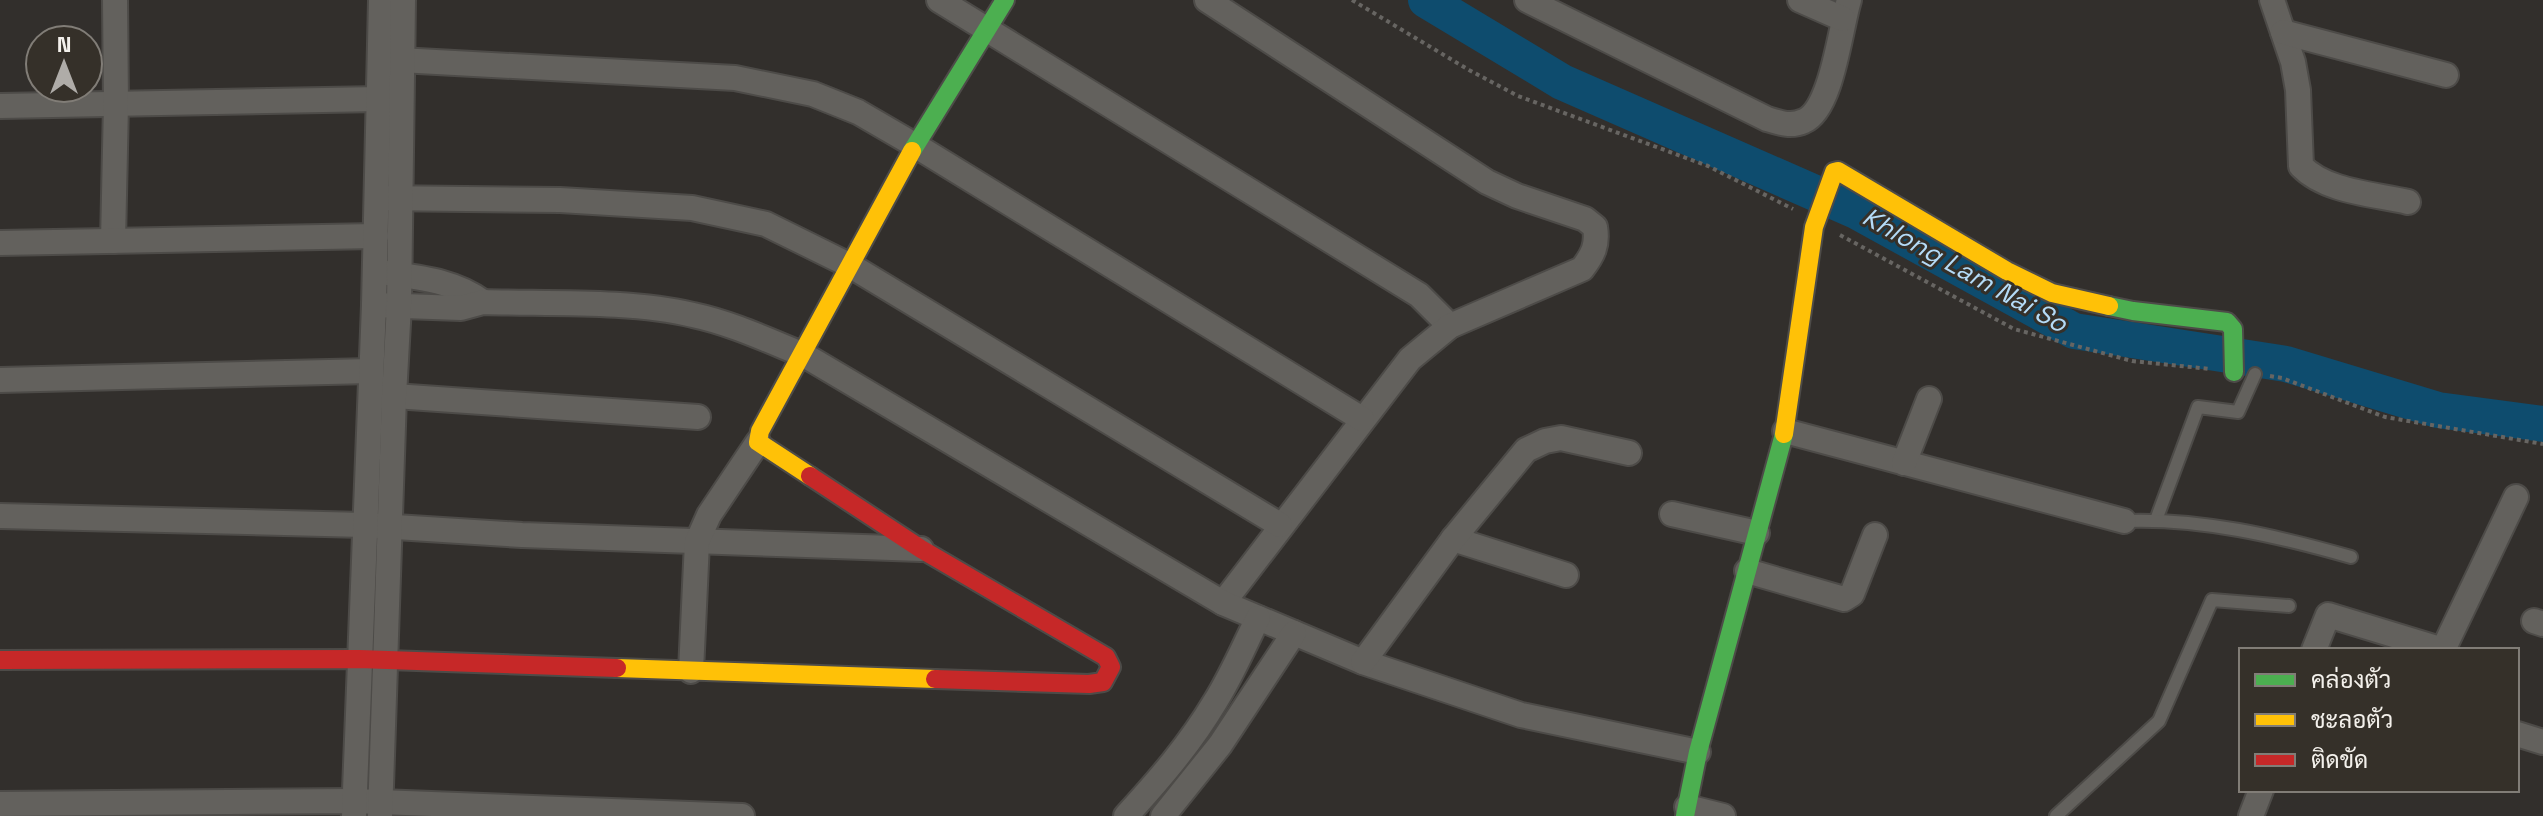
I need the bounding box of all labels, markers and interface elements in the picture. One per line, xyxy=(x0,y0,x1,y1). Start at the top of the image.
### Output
north arrow xyxy=(24,24,104,104)
text: N xyxy=(57,30,71,58)
water label: Khlong Lam Nai So xyxy=(1857,200,2074,341)
legend xyxy=(2239,648,2519,792)
text: คล่องตัว xyxy=(2311,664,2391,695)
text: ชะลอตัว xyxy=(2311,704,2393,735)
text: ติดขัด xyxy=(2311,744,2368,775)

